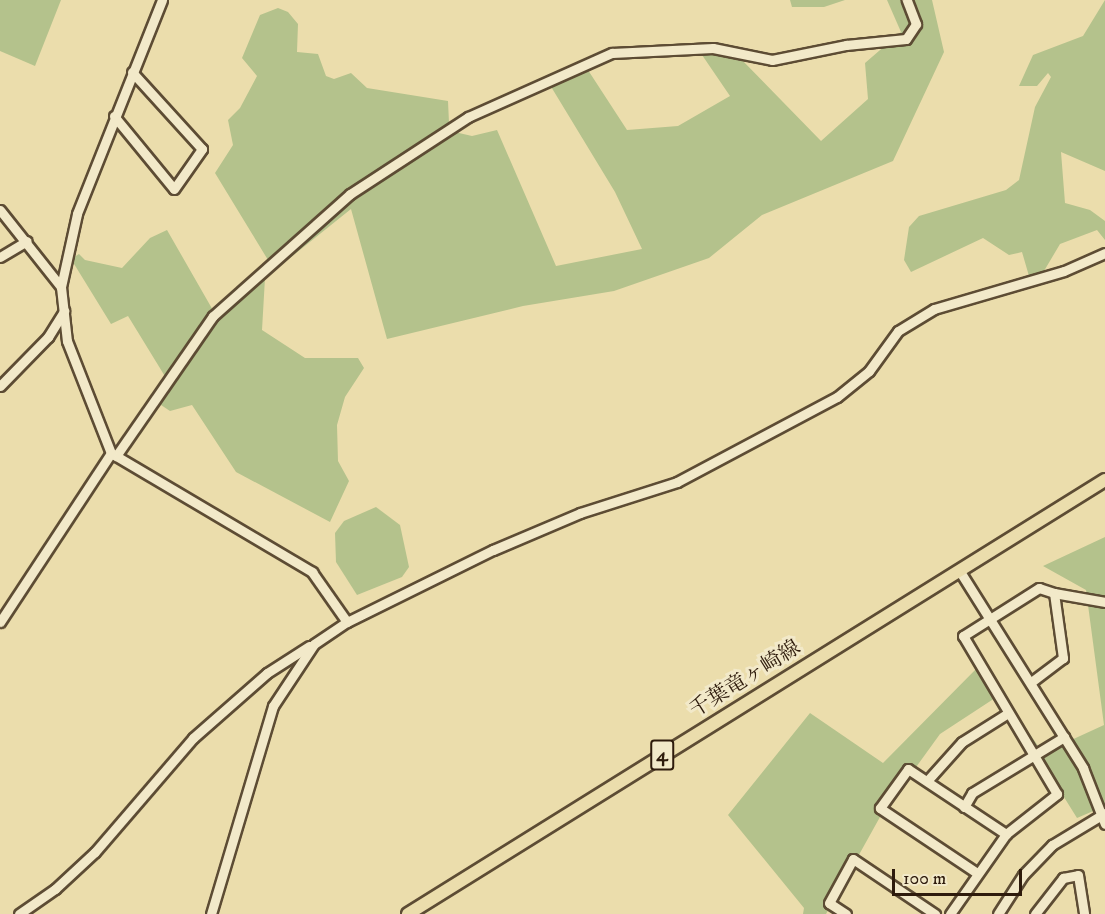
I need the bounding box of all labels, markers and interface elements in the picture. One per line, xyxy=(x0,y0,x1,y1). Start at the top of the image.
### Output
street label: 千葉竜ヶ崎線 xyxy=(685,635,805,723)
road number: 4 xyxy=(650,738,674,772)
scale bar xyxy=(895,857,1026,895)
text: 100 m xyxy=(903,868,946,890)

